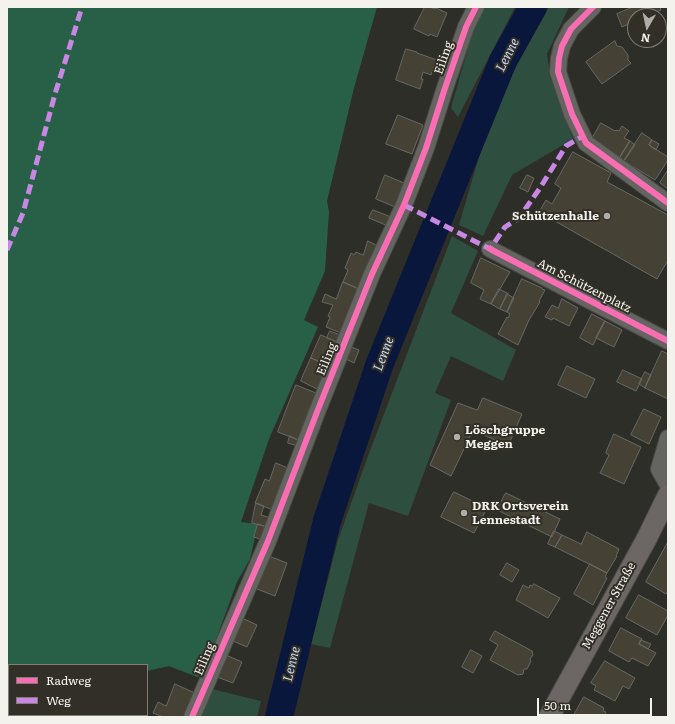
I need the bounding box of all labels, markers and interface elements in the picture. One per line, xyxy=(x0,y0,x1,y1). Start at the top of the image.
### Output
north arrow xyxy=(627,8,667,48)
text: N xyxy=(639,30,651,47)
water label: Lenne xyxy=(493,36,523,74)
street label: Eiling xyxy=(432,39,456,77)
place label: Schützenhalle xyxy=(512,209,599,223)
marker: Schützenhalle xyxy=(602,211,612,221)
street label: Am Schützenplatz xyxy=(535,256,633,316)
water label: Lenne xyxy=(370,335,398,373)
street label: Eiling xyxy=(314,340,340,378)
place label: Löschgruppe Meggen xyxy=(465,423,545,451)
marker: Löschgruppe Meggen xyxy=(452,432,462,442)
place label: DRK Ortsverein Lennestadt xyxy=(472,499,569,527)
marker: DRK Ortsverein Lennestadt xyxy=(459,508,469,518)
street label: Meggener Straße xyxy=(579,560,639,652)
street label: Eiling xyxy=(192,640,218,678)
water label: Lenne xyxy=(280,645,304,683)
legend xyxy=(8,664,148,716)
text: Radweg xyxy=(46,671,91,689)
scale bar xyxy=(539,690,654,716)
text: Weg xyxy=(46,691,71,709)
text: 50 m xyxy=(544,696,571,714)

